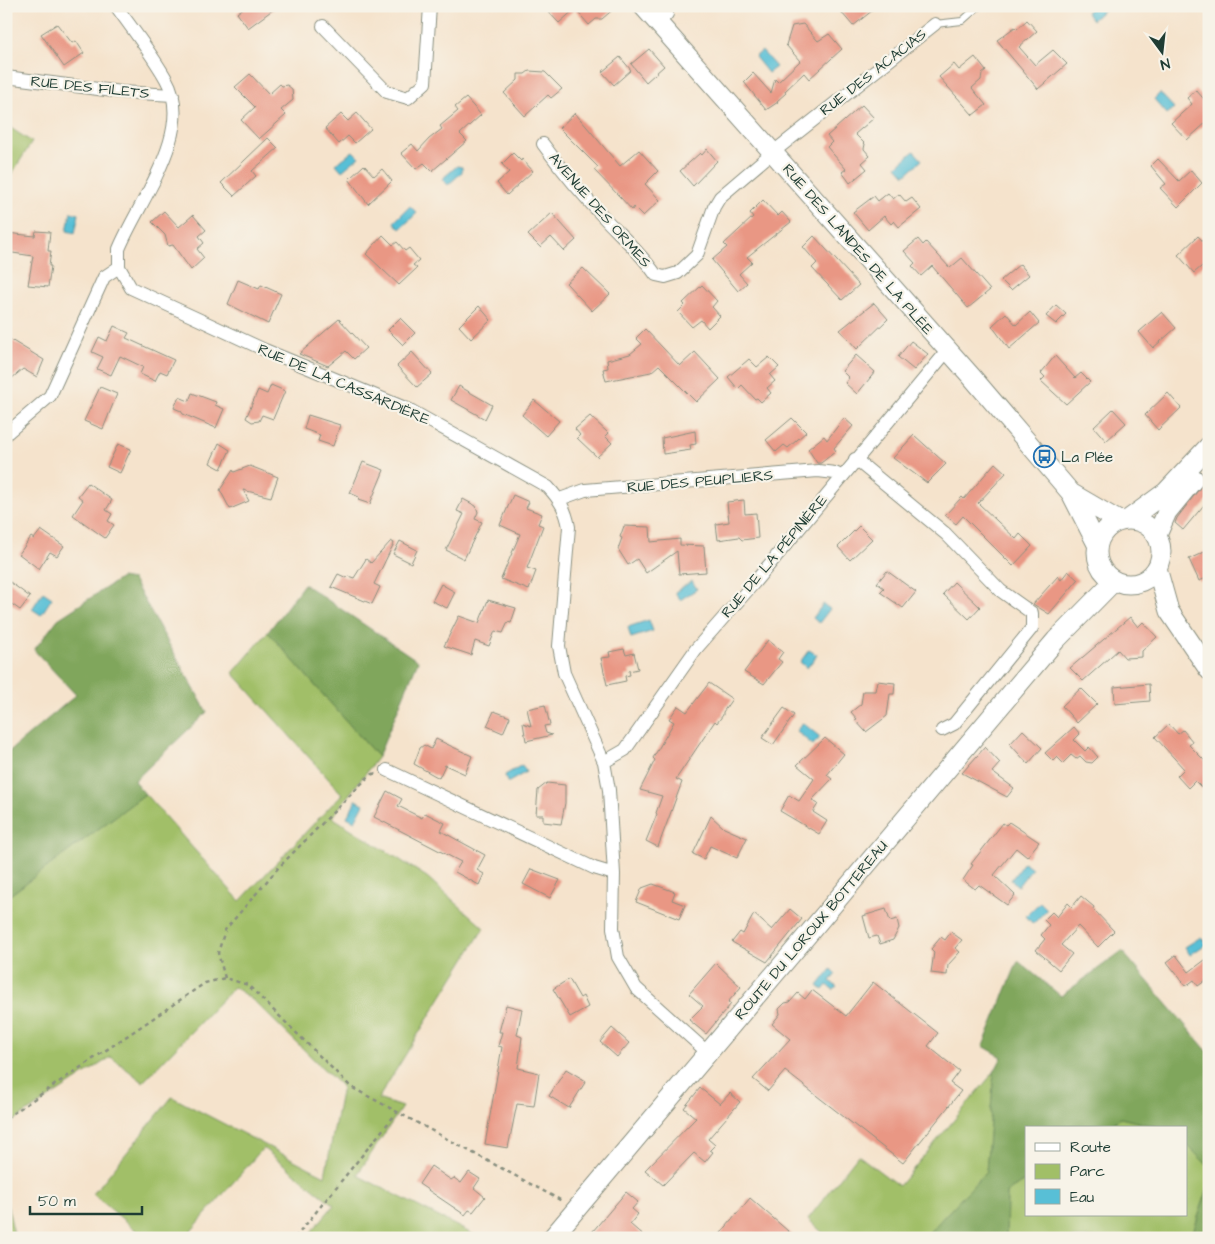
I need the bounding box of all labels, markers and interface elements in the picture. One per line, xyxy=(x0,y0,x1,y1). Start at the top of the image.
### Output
street label: RUE DES ACACIAS xyxy=(816,24,931,121)
north arrow xyxy=(1138,28,1188,78)
text: N xyxy=(1158,53,1172,74)
street label: RUE DES FILETS xyxy=(30,71,151,104)
street label: AVENUE DES ORMES xyxy=(544,148,656,273)
street label: RUE DES LANDES DE LA PLÉE xyxy=(777,159,938,339)
street label: RUE DE LA CASSARDIÈRE xyxy=(255,339,433,430)
bus stop icon: La Plée xyxy=(1033,445,1057,469)
place label: La Plée xyxy=(1061,447,1113,468)
street label: RUE DES PEUPLIERS xyxy=(626,465,774,498)
street label: RUE DE LA PÉPINIÈRE xyxy=(717,490,832,622)
street label: ROUTE DU LOROUX BOTTEREAU xyxy=(730,836,893,1024)
legend xyxy=(1025,1126,1188,1216)
text: Route xyxy=(1070,1137,1111,1158)
text: Parc xyxy=(1070,1161,1105,1182)
scale bar xyxy=(30,1184,142,1216)
text: Eau xyxy=(1070,1187,1095,1208)
text: 50 m xyxy=(38,1191,76,1212)

